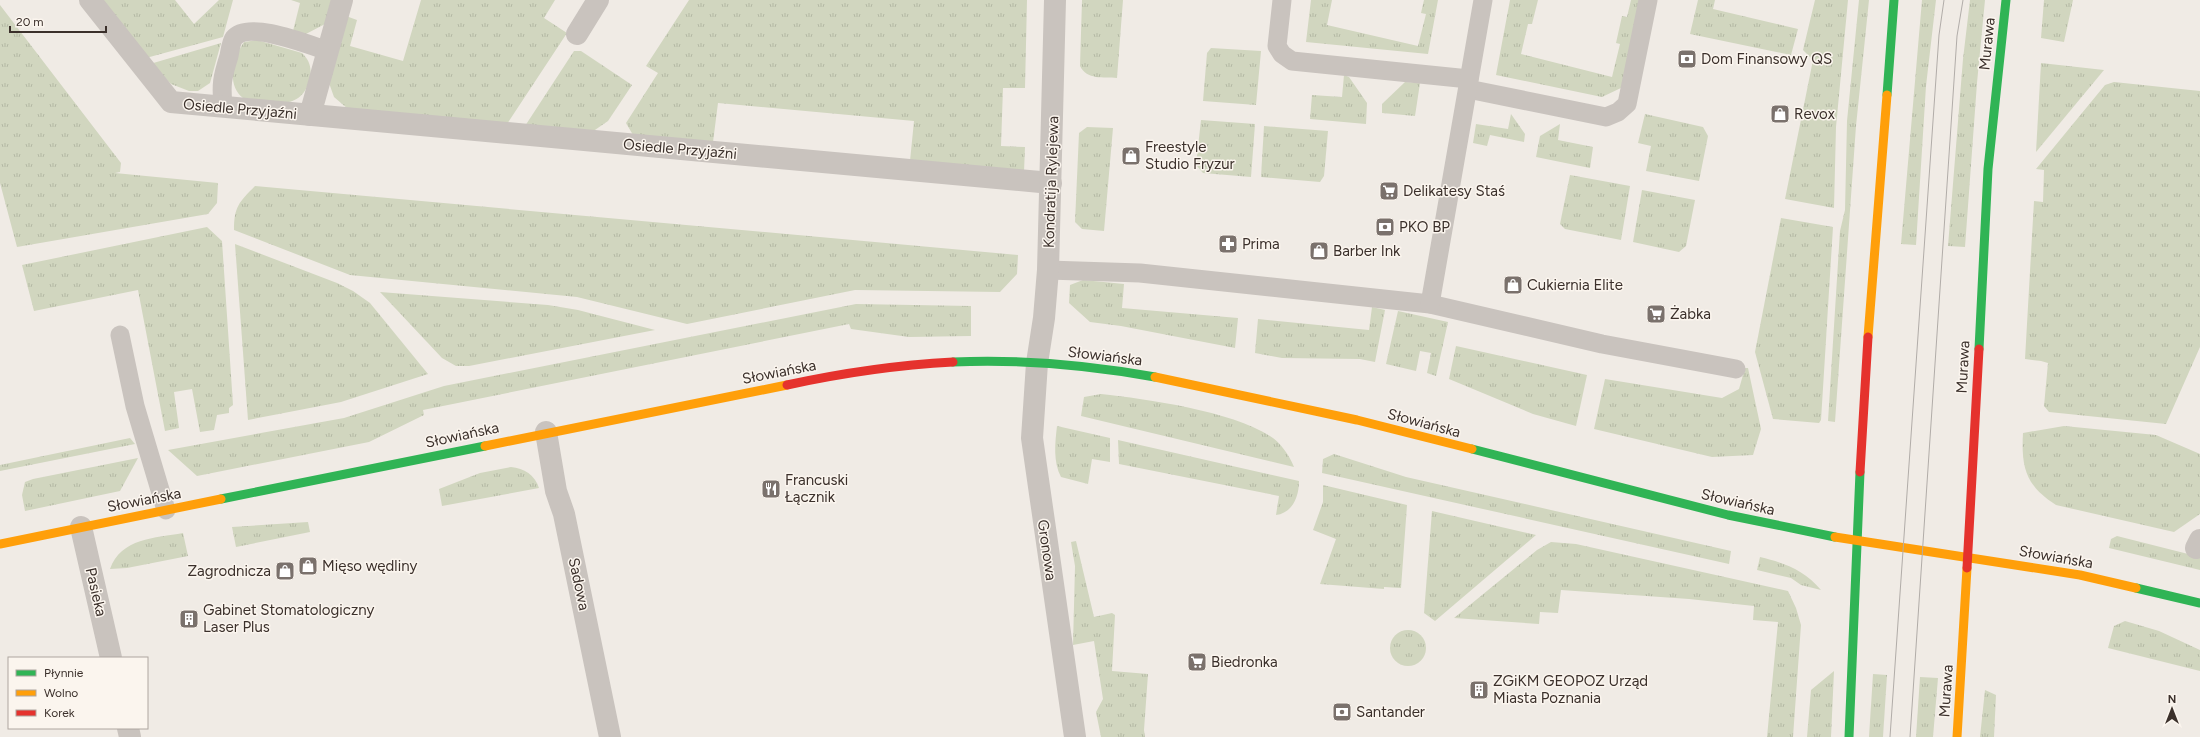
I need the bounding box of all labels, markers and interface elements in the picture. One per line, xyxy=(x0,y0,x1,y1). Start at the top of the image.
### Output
scale bar xyxy=(10,8,106,34)
text: 20 m xyxy=(16,15,44,29)
street label: Murawa xyxy=(1975,17,1999,71)
bank icon: Dom Finansowy QS xyxy=(1676,48,1698,70)
place label: Dom Finansowy QS xyxy=(1701,50,1832,68)
street label: Osiedle Przyjaźni xyxy=(182,95,298,123)
shop icon: Revox xyxy=(1769,103,1791,125)
place label: Revox xyxy=(1794,105,1835,123)
street label: Kondratija Rylejewa xyxy=(1040,116,1062,248)
street label: Osiedle Przyjaźni xyxy=(622,135,738,163)
place label: Freestyle Studio Fryzur xyxy=(1145,138,1235,173)
shop icon: Freestyle Studio Fryzur xyxy=(1120,145,1142,167)
supermarket icon: Delikatesy Staś xyxy=(1378,180,1400,202)
place label: Delikatesy Staś xyxy=(1403,182,1505,200)
bank icon: PKO BP xyxy=(1374,216,1396,238)
place label: PKO BP xyxy=(1399,218,1450,236)
pharmacy icon: Prima xyxy=(1217,233,1239,255)
place label: Prima xyxy=(1242,235,1280,253)
shop icon: Barber Ink xyxy=(1308,240,1330,262)
place label: Barber Ink xyxy=(1333,242,1401,260)
shop icon: Cukiernia Elite xyxy=(1502,274,1524,296)
place label: Cukiernia Elite xyxy=(1527,276,1623,294)
supermarket icon: Żabka xyxy=(1645,303,1667,325)
place label: Żabka xyxy=(1670,305,1711,323)
street label: Murawa xyxy=(1953,340,1973,394)
street label: Słowiańska xyxy=(1067,342,1143,370)
street label: Słowiańska xyxy=(740,356,818,388)
street label: Słowiańska xyxy=(1385,405,1463,441)
street label: Słowiańska xyxy=(423,418,501,452)
place label: Francuski Łącznik xyxy=(785,471,848,506)
restaurant icon: Francuski Łącznik xyxy=(760,478,782,500)
street label: Słowiańska xyxy=(105,484,183,516)
street label: Słowiańska xyxy=(1699,485,1777,519)
street label: Gronowa xyxy=(1034,518,1060,582)
street label: Słowiańska xyxy=(2018,542,2094,572)
shop icon: Mięso wędliny xyxy=(297,555,319,577)
street label: Sadowa xyxy=(565,556,593,612)
place label: Mięso wędliny xyxy=(322,557,417,575)
shop icon: Zagrodnicza xyxy=(274,560,296,582)
place label: Zagrodnicza xyxy=(187,562,271,580)
street label: Pasieka xyxy=(82,566,110,618)
place label: Gabinet Stomatologiczny Laser Plus xyxy=(203,601,375,636)
building icon: Gabinet Stomatologiczny Laser Plus xyxy=(178,608,200,630)
supermarket icon: Biedronka xyxy=(1186,651,1208,673)
place label: Biedronka xyxy=(1211,653,1278,671)
legend xyxy=(8,657,148,729)
street label: Murawa xyxy=(1935,664,1957,718)
text: Płynnie xyxy=(44,666,84,680)
place label: ZGiKM GEOPOZ Urząd Miasta Poznania xyxy=(1493,672,1648,707)
building icon: ZGiKM GEOPOZ Urząd Miasta Poznania xyxy=(1468,679,1490,701)
text: Wolno xyxy=(44,686,78,700)
north arrow xyxy=(2152,689,2192,729)
text: N xyxy=(2168,693,2176,706)
bank icon: Santander xyxy=(1331,701,1353,723)
place label: Santander xyxy=(1356,703,1425,721)
text: Korek xyxy=(44,706,75,720)

